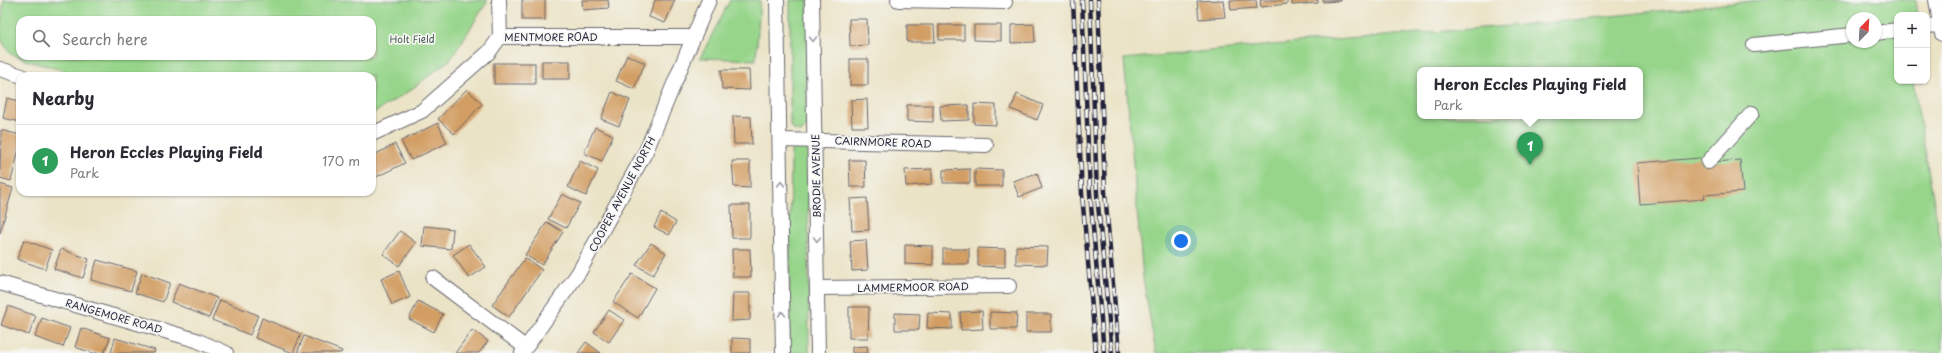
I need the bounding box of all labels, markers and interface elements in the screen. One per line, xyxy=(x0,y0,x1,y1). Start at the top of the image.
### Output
north arrow xyxy=(1846,12,1882,48)
map controls xyxy=(1894,12,1930,84)
button: + xyxy=(1894,12,1930,48)
search box xyxy=(16,16,376,60)
icon: search xyxy=(30,27,52,49)
text: Search here xyxy=(62,27,148,50)
street label: MENTMORE ROAD xyxy=(504,29,598,44)
park label: Holt Field xyxy=(389,31,435,46)
one-way arrow xyxy=(809,36,818,42)
button: − xyxy=(1894,48,1930,84)
popup xyxy=(1417,67,1643,119)
text: Heron Eccles Playing Field xyxy=(1434,72,1626,95)
text: Nearby xyxy=(32,85,94,111)
text: Park xyxy=(1434,95,1463,114)
street label: CAIRNMORE ROAD xyxy=(834,132,932,151)
pin: 1 xyxy=(1517,132,1543,165)
street label: COOPER AVENUE NORTH xyxy=(585,133,658,254)
street label: BRODIE AVENUE xyxy=(807,134,824,218)
text: Heron Eccles Playing Field xyxy=(70,140,263,163)
text: 1 xyxy=(42,151,48,170)
text: 170 m xyxy=(322,151,360,170)
text: Park xyxy=(70,163,99,182)
one-way arrow xyxy=(777,181,785,187)
your location xyxy=(1171,231,1191,251)
one-way arrow xyxy=(813,236,821,242)
street label: LAMMERMOOR ROAD xyxy=(857,278,969,295)
street label: RANGEMORE ROAD xyxy=(64,295,164,337)
one-way arrow xyxy=(778,311,786,317)

